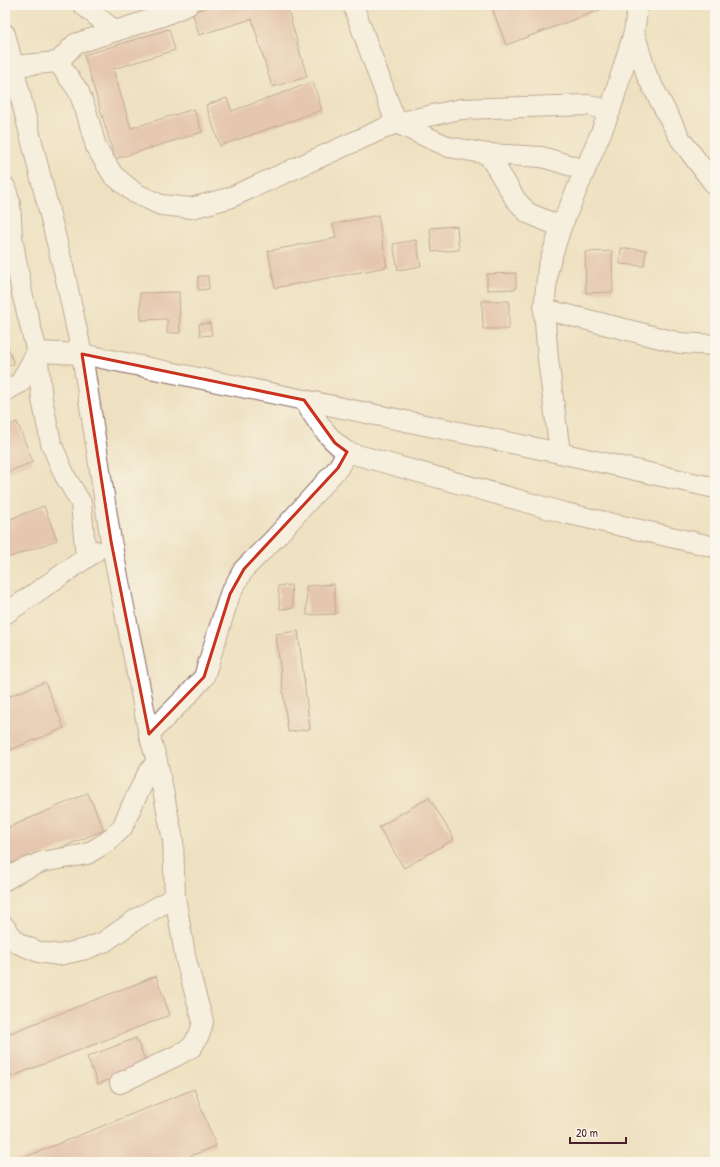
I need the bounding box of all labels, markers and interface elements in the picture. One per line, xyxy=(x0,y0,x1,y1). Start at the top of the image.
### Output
scale bar xyxy=(570,1119,626,1145)
text: 20 m xyxy=(576,1124,598,1141)

